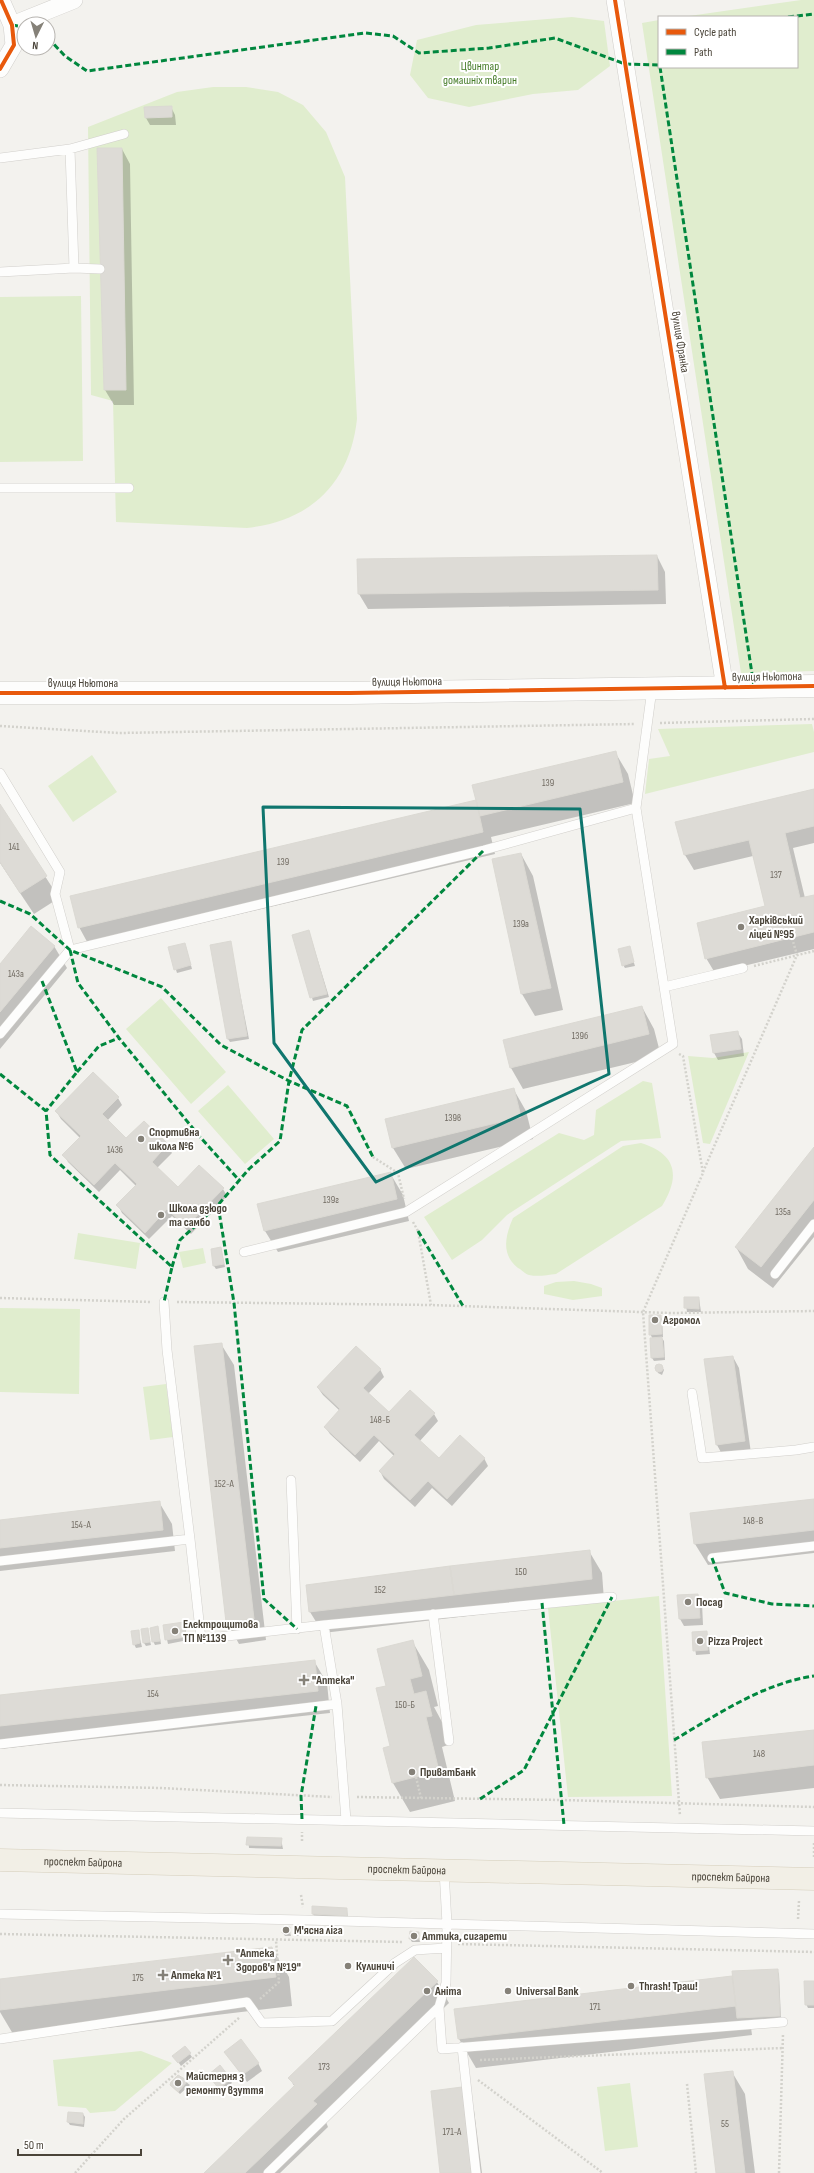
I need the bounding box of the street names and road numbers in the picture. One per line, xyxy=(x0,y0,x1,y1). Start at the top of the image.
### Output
street label: вулиця Франка xyxy=(668,310,692,374)
street label: вулиця Ньютона xyxy=(732,669,803,685)
street label: вулиця Ньютона xyxy=(372,674,443,690)
street label: вулиця Ньютона xyxy=(48,676,119,691)
street label: проспект Байрона xyxy=(44,1854,123,1870)
street label: проспект Байрона xyxy=(368,1861,447,1878)
street label: проспект Байрона xyxy=(691,1869,771,1885)

